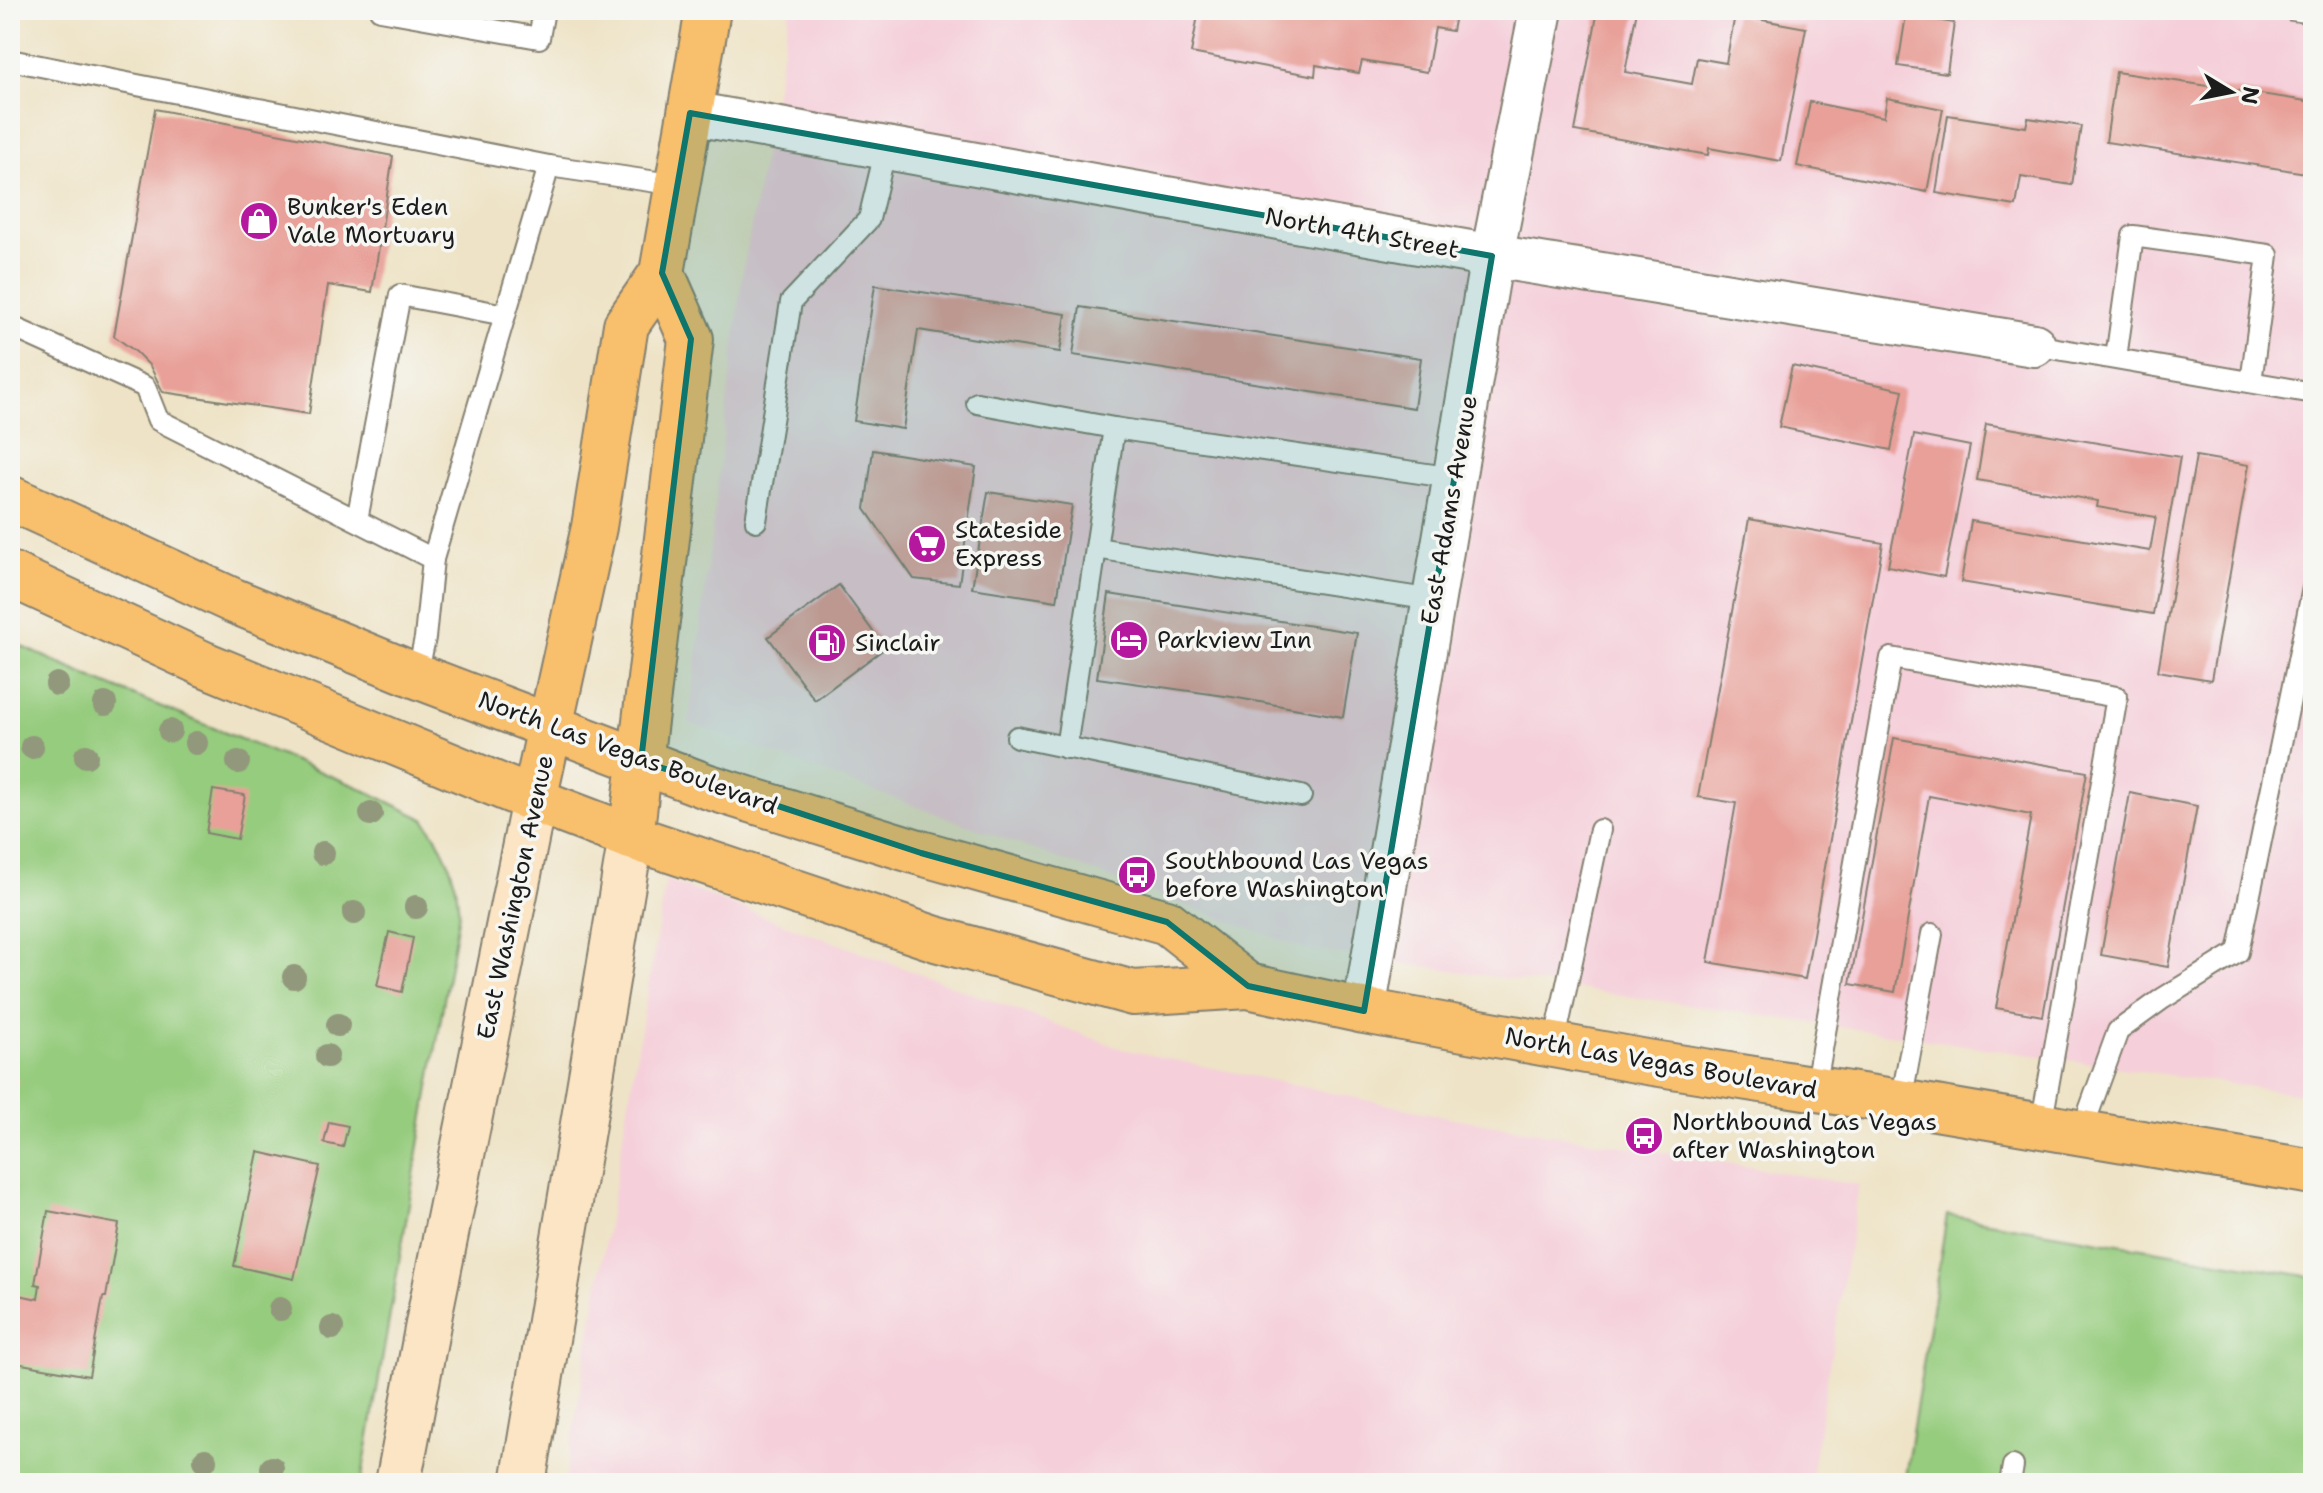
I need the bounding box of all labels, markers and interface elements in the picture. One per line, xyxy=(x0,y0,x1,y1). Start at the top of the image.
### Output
north arrow xyxy=(2191,52,2271,132)
text: N xyxy=(2234,84,2266,106)
place label: Bunker's Eden Vale Mortuary xyxy=(287,191,455,251)
shop icon: Bunker's Eden Vale Mortuary xyxy=(238,200,280,242)
street label: North 4th Street xyxy=(1262,200,1462,266)
street label: East Adams Avenue xyxy=(1413,393,1485,627)
place label: Stateside Express xyxy=(955,514,1062,574)
supermarket icon: Stateside Express xyxy=(906,523,948,565)
hotel icon: Parkview Inn xyxy=(1108,619,1150,661)
fuel station icon: Sinclair xyxy=(806,622,848,664)
place label: Parkview Inn xyxy=(1157,624,1312,656)
place label: Sinclair xyxy=(855,627,941,659)
street label: North Las Vegas Boulevard xyxy=(474,684,782,822)
street label: East Washington Avenue xyxy=(469,752,561,1042)
place label: Southbound Las Vegas before Washington xyxy=(1165,845,1429,905)
bus stop icon: Southbound Las Vegas before Washington xyxy=(1116,854,1158,896)
street label: North Las Vegas Boulevard xyxy=(1502,1020,1820,1106)
place label: Northbound Las Vegas after Washington xyxy=(1672,1106,1937,1166)
bus stop icon: Northbound Las Vegas after Washington xyxy=(1623,1115,1665,1157)

